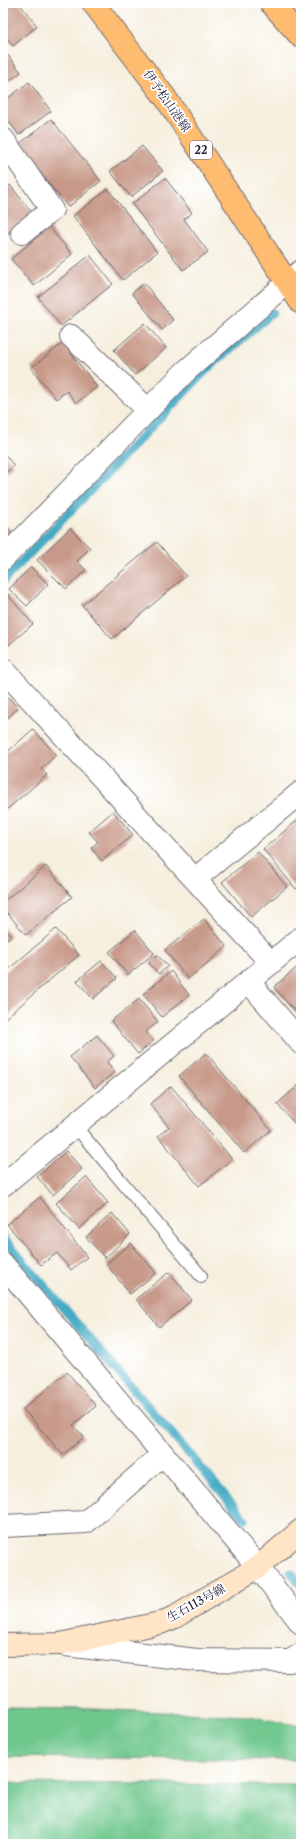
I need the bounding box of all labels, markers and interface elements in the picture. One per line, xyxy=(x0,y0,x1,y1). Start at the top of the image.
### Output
street label: 伊予松山港線 xyxy=(141,67,194,135)
road number: 22 xyxy=(190,141,212,159)
street label: 生石113号線 xyxy=(164,1580,228,1625)

